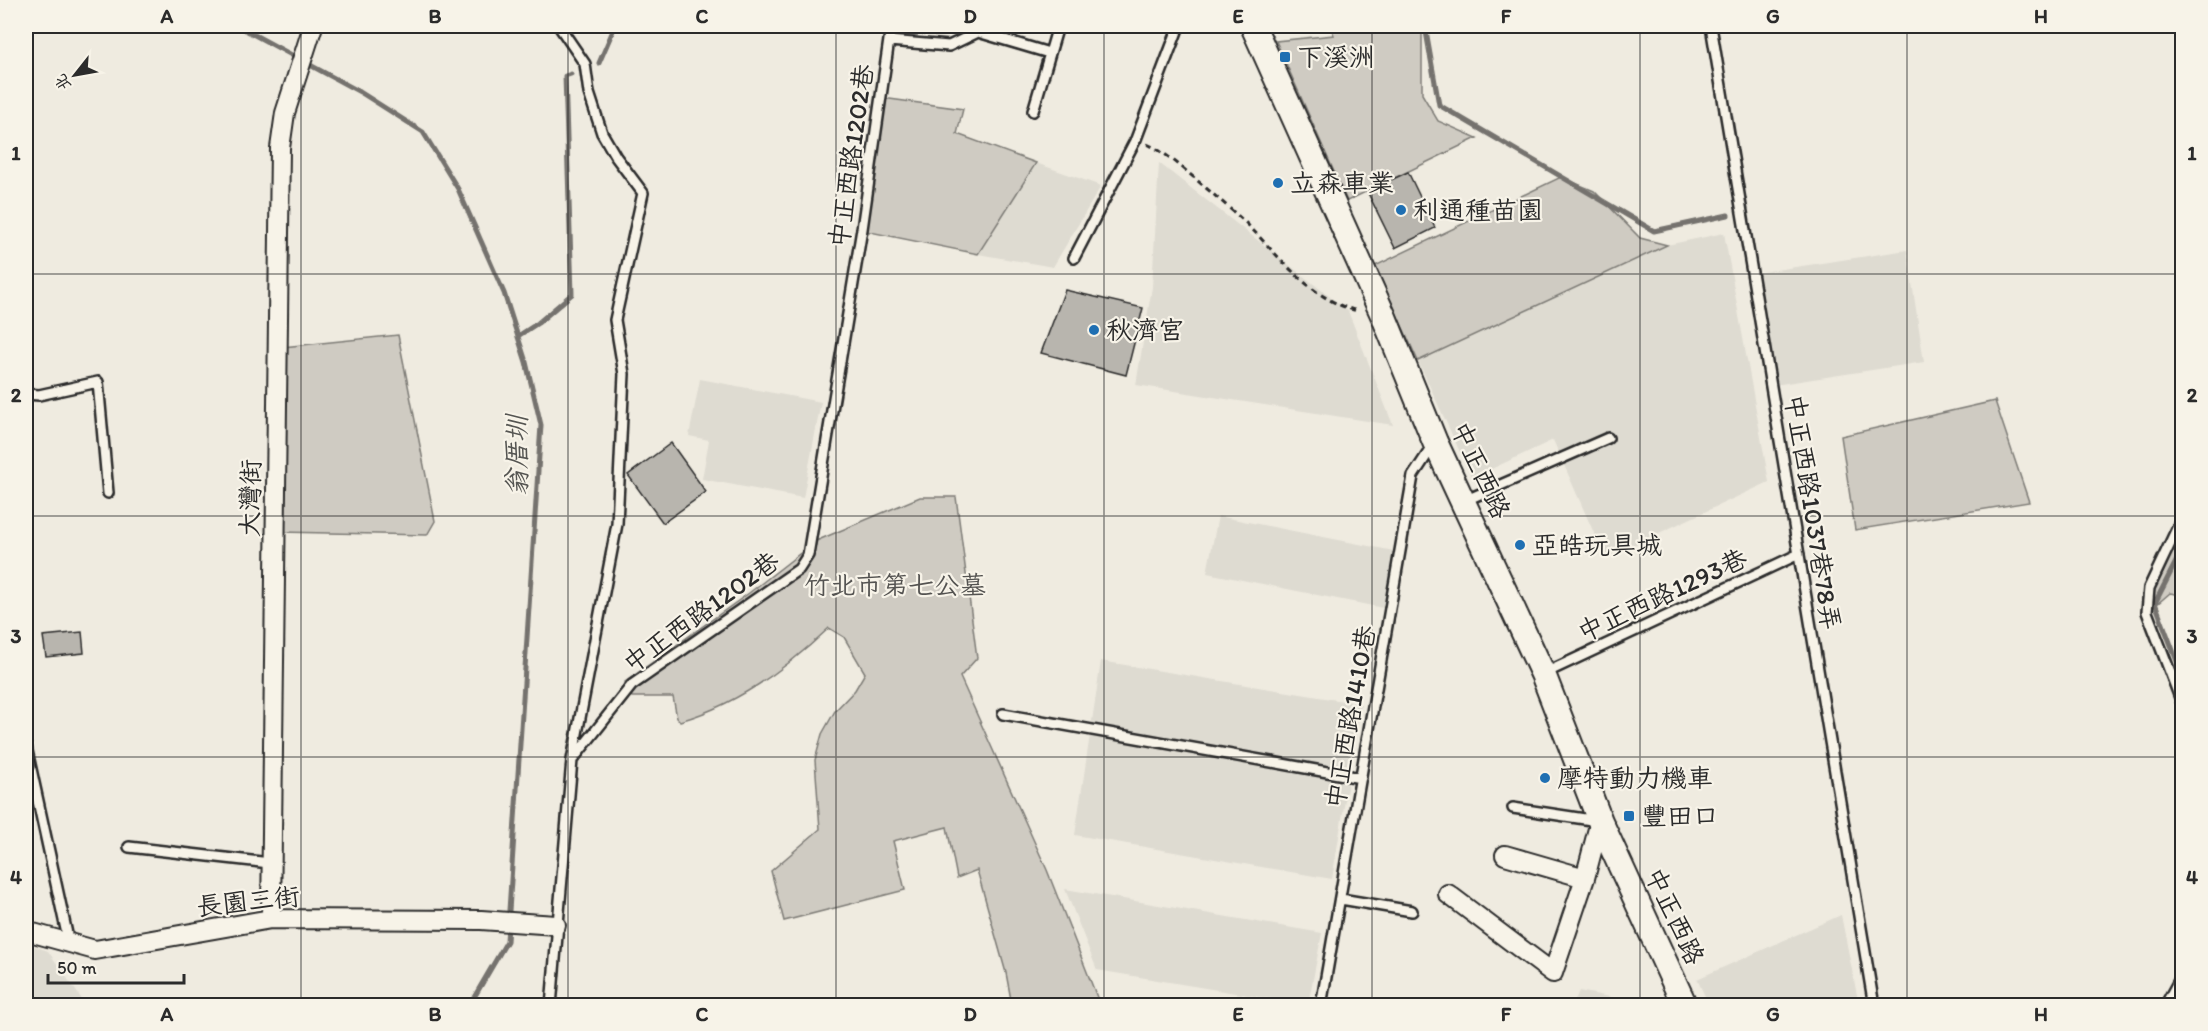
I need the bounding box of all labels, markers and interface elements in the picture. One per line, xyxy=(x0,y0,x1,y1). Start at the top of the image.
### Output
text: A xyxy=(160,4,174,28)
text: B xyxy=(429,4,442,28)
text: C xyxy=(696,4,709,28)
text: D xyxy=(963,4,977,28)
text: E xyxy=(1232,4,1244,28)
text: F xyxy=(1501,4,1512,28)
text: G xyxy=(1766,4,1780,28)
text: H xyxy=(2034,4,2048,28)
place label: 下溪洲 xyxy=(1297,41,1375,73)
north arrow xyxy=(45,45,105,105)
marker: 下溪洲 xyxy=(1278,50,1292,64)
street label: 中正西路1202巷 xyxy=(822,62,880,250)
text: 北 xyxy=(50,71,75,94)
text: 1 xyxy=(11,141,21,165)
text: 1 xyxy=(2187,141,2197,165)
place label: 立森車業 xyxy=(1290,167,1394,199)
marker: 立森車業 xyxy=(1271,176,1285,190)
place label: 利通種苗園 xyxy=(1413,194,1543,226)
marker: 利通種苗園 xyxy=(1394,203,1408,217)
place label: 秋濟宮 xyxy=(1106,314,1184,346)
marker: 秋濟宮 xyxy=(1087,323,1101,337)
text: 2 xyxy=(11,383,22,407)
text: 2 xyxy=(2187,383,2198,407)
street label: 中正西路1037巷78弄 xyxy=(1779,392,1847,632)
water label: 翁厝圳 xyxy=(500,413,533,497)
street label: 中正西路 xyxy=(1445,416,1517,524)
street label: 大灣街 xyxy=(233,459,267,537)
place label: 亞皓玩具城 xyxy=(1532,529,1662,561)
marker: 亞皓玩具城 xyxy=(1513,538,1527,552)
street label: 中正西路1293巷 xyxy=(1572,542,1752,648)
street label: 中正西路1202巷 xyxy=(617,545,785,679)
park label: 竹北市第七公墓 xyxy=(804,569,986,601)
street label: 中正西路1410巷 xyxy=(1318,623,1382,811)
text: 3 xyxy=(11,624,22,648)
text: 3 xyxy=(2187,624,2198,648)
place label: 摩特動力機車 xyxy=(1557,762,1713,794)
marker: 摩特動力機車 xyxy=(1538,771,1552,785)
place label: 豐田口 xyxy=(1641,800,1719,832)
marker: 豐田口 xyxy=(1622,809,1636,823)
street label: 中正西路 xyxy=(1639,862,1711,970)
text: 4 xyxy=(10,865,22,889)
text: 4 xyxy=(2186,865,2198,889)
street label: 長園三街 xyxy=(195,880,301,922)
scale bar xyxy=(48,947,184,985)
text: 50 m xyxy=(57,957,97,979)
text: A xyxy=(160,1002,174,1026)
text: B xyxy=(429,1002,442,1026)
text: C xyxy=(696,1002,709,1026)
text: D xyxy=(963,1002,977,1026)
text: E xyxy=(1232,1002,1244,1026)
text: F xyxy=(1501,1002,1512,1026)
text: G xyxy=(1766,1002,1780,1026)
text: H xyxy=(2034,1002,2048,1026)

